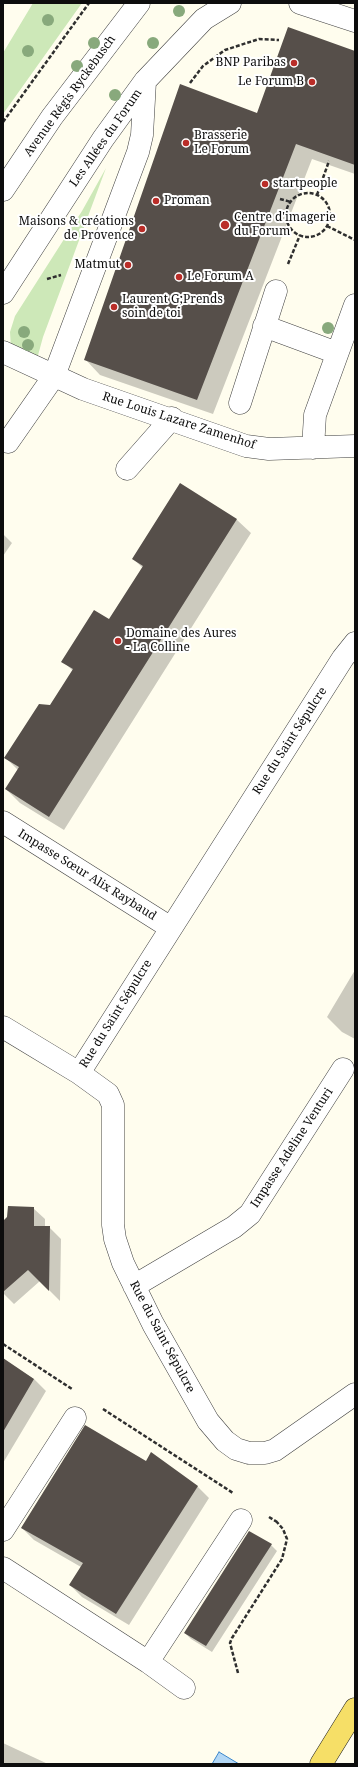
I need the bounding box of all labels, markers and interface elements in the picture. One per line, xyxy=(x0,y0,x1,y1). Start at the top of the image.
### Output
street label: Avenue Régis Ryckebusch xyxy=(21,32,119,160)
place label: BNP Paribas xyxy=(216,56,286,70)
marker: BNP Paribas xyxy=(289,58,299,68)
place label: Le Forum B xyxy=(238,75,304,89)
marker: Le Forum B xyxy=(307,77,317,87)
street label: Les Allées du Forum xyxy=(67,86,145,190)
place label: Brasserie Le Forum xyxy=(194,129,249,157)
marker: Brasserie Le Forum xyxy=(181,138,191,148)
place label: startpeople xyxy=(273,177,337,191)
marker: startpeople xyxy=(260,179,270,189)
place label: Proman xyxy=(164,194,210,208)
marker: Proman xyxy=(151,196,161,206)
place label: Centre d'imagerie du Forum xyxy=(234,211,336,239)
place label: Maisons & créations de Provence xyxy=(19,215,134,243)
marker: Centre d'imagerie du Forum xyxy=(219,219,231,231)
marker: Maisons & créations de Provence xyxy=(137,224,147,234)
place label: Matmut xyxy=(75,258,120,272)
marker: Matmut xyxy=(123,260,133,270)
place label: Le Forum A xyxy=(187,270,254,284)
marker: Le Forum A xyxy=(174,272,184,282)
place label: Laurent G;Prends soin de toi xyxy=(122,293,223,321)
marker: Laurent G;Prends soin de toi xyxy=(109,302,119,312)
street label: Rue Louis Lazare Zamenhof xyxy=(101,389,257,453)
place label: Domaine des Aures - La Colline xyxy=(126,627,237,655)
marker: Domaine des Aures - La Colline xyxy=(113,636,123,646)
street label: Rue du Saint Sépulcre xyxy=(250,685,330,797)
street label: Impasse Sœur Alix Raybaud xyxy=(15,826,159,924)
street label: Rue du Saint Sépulcre xyxy=(77,957,155,1071)
street label: Impasse Adeline Venturi xyxy=(248,1085,336,1211)
street label: Rue du Saint Sépulcre xyxy=(126,1278,198,1396)

